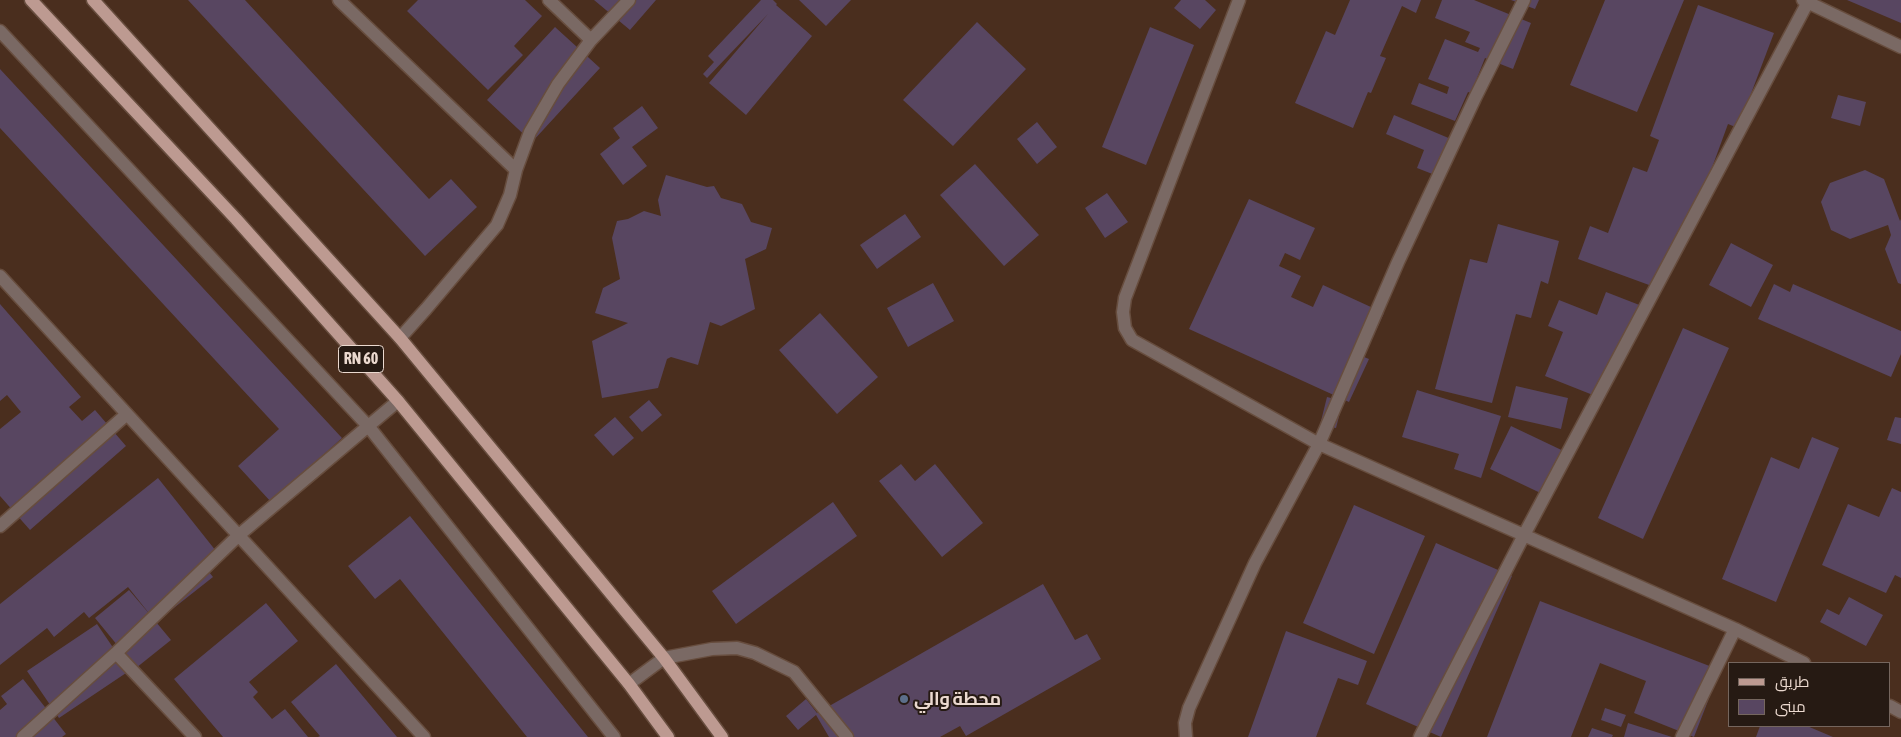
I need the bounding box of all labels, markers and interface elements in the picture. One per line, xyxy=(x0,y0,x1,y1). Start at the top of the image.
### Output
road number: RN 60 xyxy=(338,346,384,372)
legend xyxy=(1728,662,1891,727)
text: طريق xyxy=(1775,673,1809,690)
place label: محطة والي xyxy=(914,688,1001,710)
marker: محطة والي xyxy=(898,693,910,705)
text: مبنى xyxy=(1775,698,1806,715)

